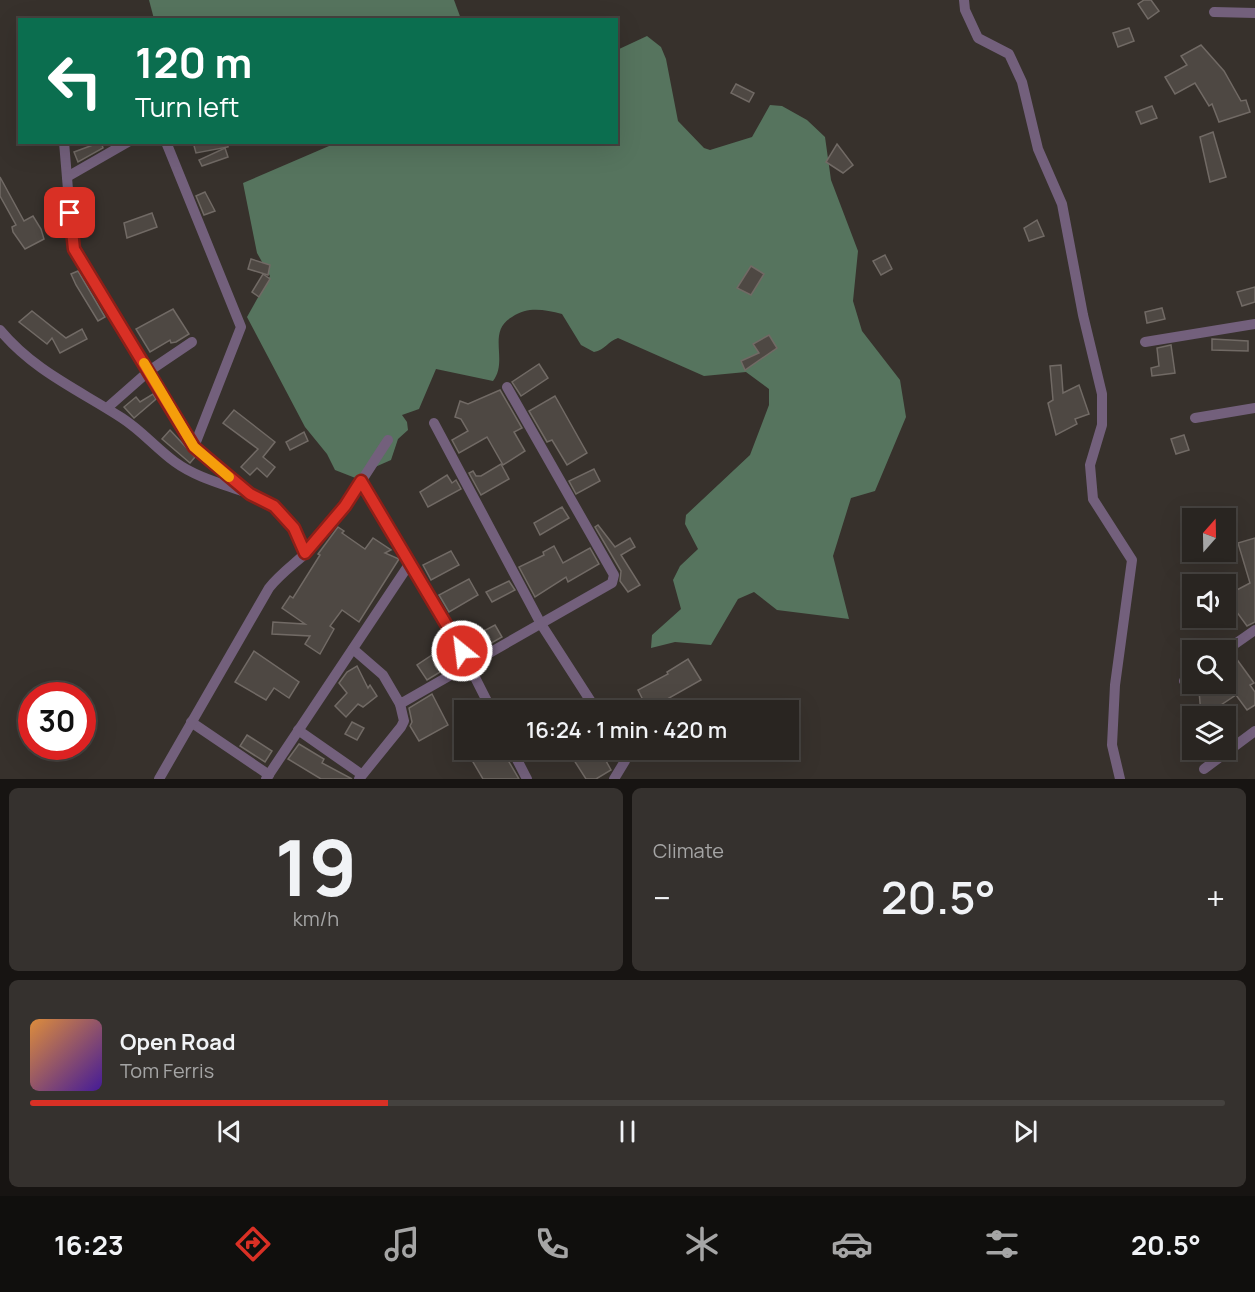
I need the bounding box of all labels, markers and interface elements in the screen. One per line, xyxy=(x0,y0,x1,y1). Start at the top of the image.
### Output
text: 120 m xyxy=(135,33,252,91)
icon: left xyxy=(36,42,114,120)
text: Turn left xyxy=(135,88,239,125)
pin xyxy=(44,187,95,238)
icon: arrive xyxy=(53,196,86,229)
north arrow xyxy=(1182,508,1236,562)
map controls xyxy=(1182,508,1236,760)
button: sound xyxy=(1182,574,1236,628)
position arrow xyxy=(430,619,494,683)
button: search xyxy=(1182,640,1236,694)
speed limit sign: 30 xyxy=(18,682,96,760)
button: layers xyxy=(1182,706,1236,760)
text: 16:24 · 1 min · 420 m xyxy=(526,715,727,745)
text: 19 xyxy=(275,813,357,919)
text: Climate xyxy=(653,837,724,864)
text: 20.5° xyxy=(881,866,996,928)
text: − xyxy=(653,875,671,920)
text: + xyxy=(1206,875,1225,920)
text: km/h xyxy=(293,905,339,932)
text: Open Road xyxy=(120,1027,235,1057)
text: Tom Ferris xyxy=(120,1057,214,1084)
icon: previous xyxy=(213,1115,246,1148)
icon: pause xyxy=(611,1115,644,1148)
icon: next xyxy=(1009,1115,1042,1148)
icon: directions xyxy=(232,1223,274,1265)
icon: music xyxy=(381,1223,423,1265)
icon: phone xyxy=(531,1223,573,1265)
icon: climate xyxy=(681,1223,723,1265)
icon: car xyxy=(831,1223,873,1265)
icon: filters xyxy=(981,1223,1023,1265)
text: 16:23 xyxy=(54,1226,124,1263)
text: 20.5° xyxy=(1131,1226,1201,1263)

